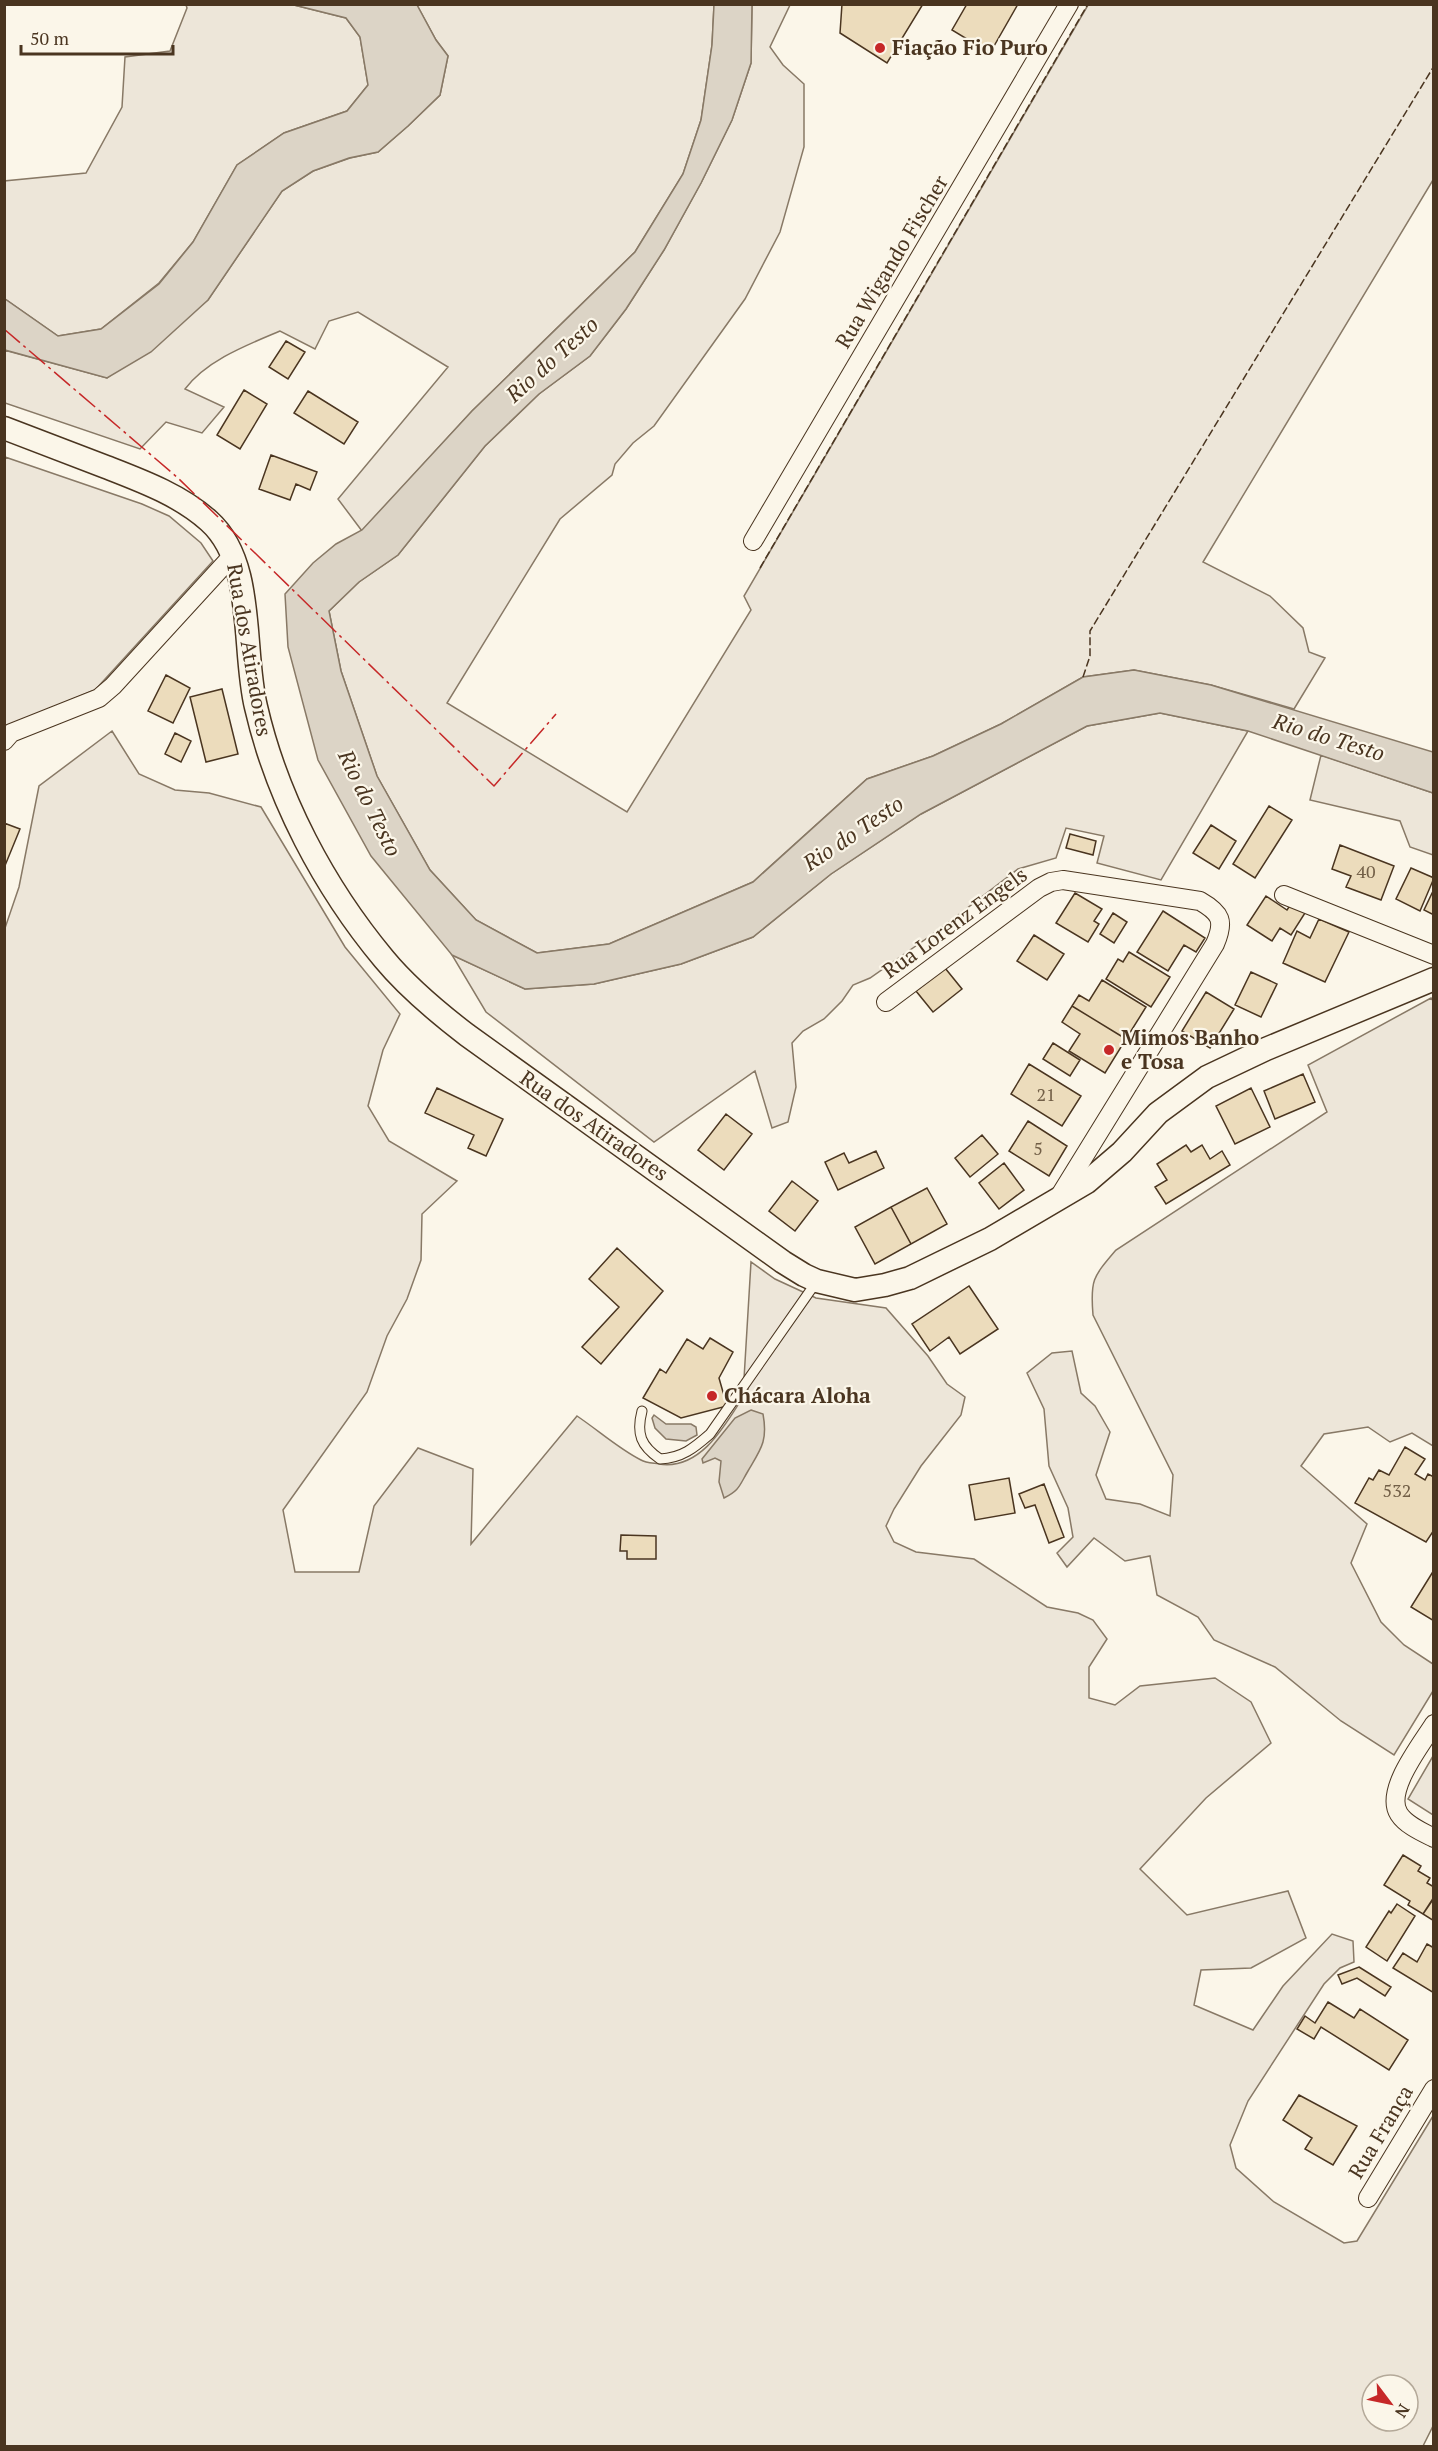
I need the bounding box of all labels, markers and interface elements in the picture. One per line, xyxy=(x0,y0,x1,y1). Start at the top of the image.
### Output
scale bar xyxy=(21,18,172,56)
text: 50 m xyxy=(30,26,70,50)
place label: Fiação Fio Puro xyxy=(892,33,1048,61)
marker: Fiação Fio Puro xyxy=(873,41,887,55)
street label: Rua Wigando Fischer xyxy=(828,170,954,353)
water label: Rio do Testo xyxy=(498,309,604,409)
street label: Rua dos Atiradores xyxy=(221,561,279,739)
water label: Rio do Testo xyxy=(1269,706,1388,767)
water label: Rio do Testo xyxy=(332,744,409,861)
water label: Rio do Testo xyxy=(796,788,909,877)
house number: 40 xyxy=(1356,859,1376,883)
street label: Rua Lorenz Engels xyxy=(876,860,1032,984)
place label: Mimos Banho e Tosa xyxy=(1121,1023,1259,1075)
marker: Mimos Banho e Tosa xyxy=(1102,1043,1116,1057)
street label: Rua dos Atiradores xyxy=(515,1063,674,1187)
house number: 21 xyxy=(1036,1082,1056,1106)
house number: 5 xyxy=(1033,1136,1043,1160)
place label: Chácara Aloha xyxy=(724,1381,871,1409)
marker: Chácara Aloha xyxy=(705,1389,719,1403)
house number: 532 xyxy=(1383,1478,1411,1502)
street label: Rua França xyxy=(1341,2079,1419,2183)
north arrow xyxy=(1360,2373,1420,2433)
text: N xyxy=(1390,2400,1415,2422)

